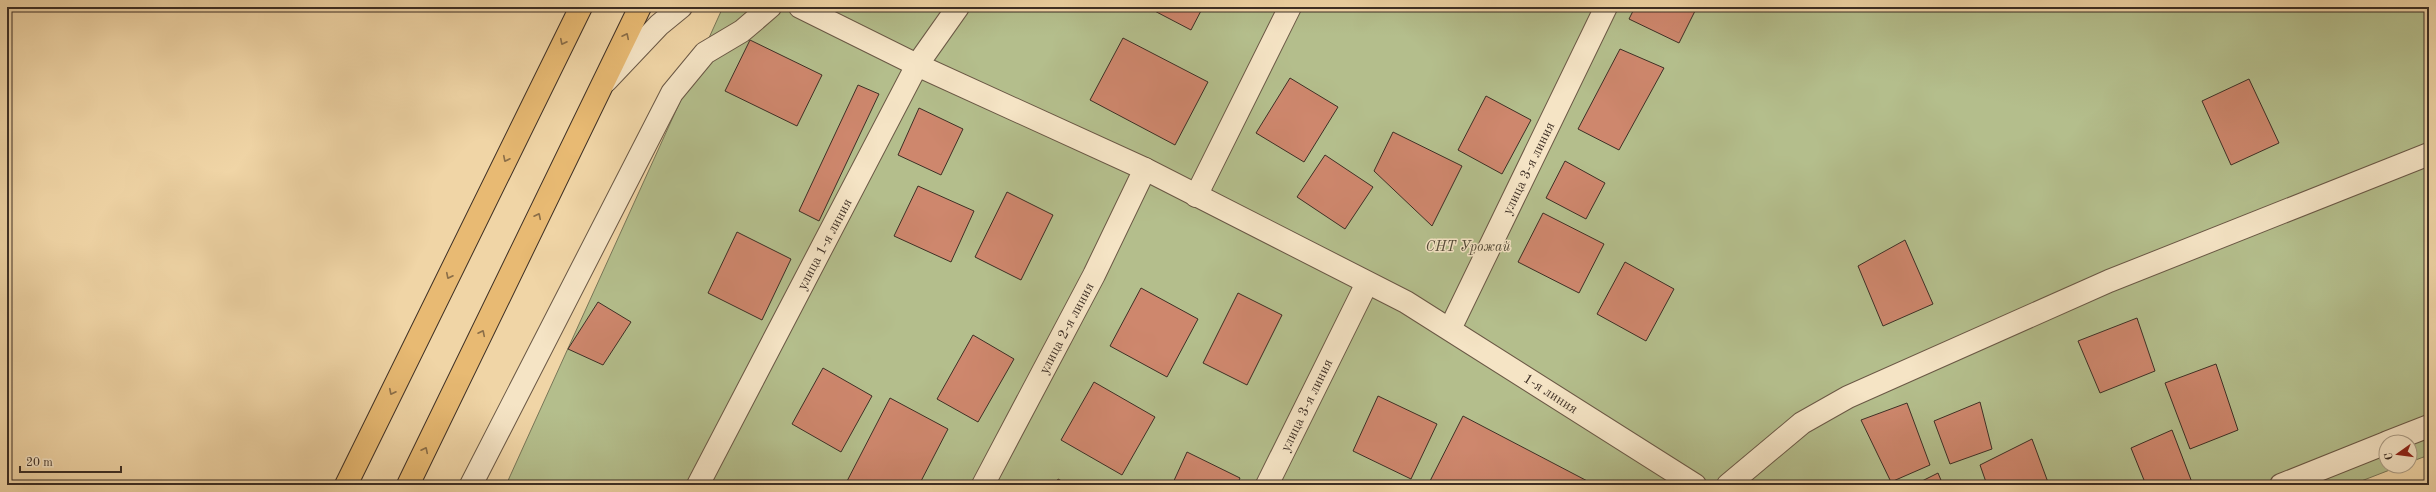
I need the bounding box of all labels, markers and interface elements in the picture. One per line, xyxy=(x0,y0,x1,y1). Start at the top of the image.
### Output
one-way arrow xyxy=(621,33,629,40)
one-way arrow xyxy=(561,38,568,45)
street label: улица 3-я линия xyxy=(1500,120,1557,217)
one-way arrow xyxy=(503,154,511,162)
street label: улица 1-я линия xyxy=(795,196,855,292)
one-way arrow xyxy=(533,213,541,220)
park label: СНТ Урожай xyxy=(1426,240,1510,255)
one-way arrow xyxy=(446,271,454,279)
street label: улица 2-я линия xyxy=(1037,280,1097,376)
one-way arrow xyxy=(477,330,485,337)
street label: улица 3-я линия xyxy=(1278,357,1335,454)
street label: 1-я линия xyxy=(1521,371,1580,416)
one-way arrow xyxy=(389,388,397,396)
north arrow xyxy=(2378,434,2418,474)
one-way arrow xyxy=(420,447,428,454)
scale bar xyxy=(20,448,121,474)
text: С xyxy=(2384,451,2396,461)
text: 20 m xyxy=(26,457,53,469)

